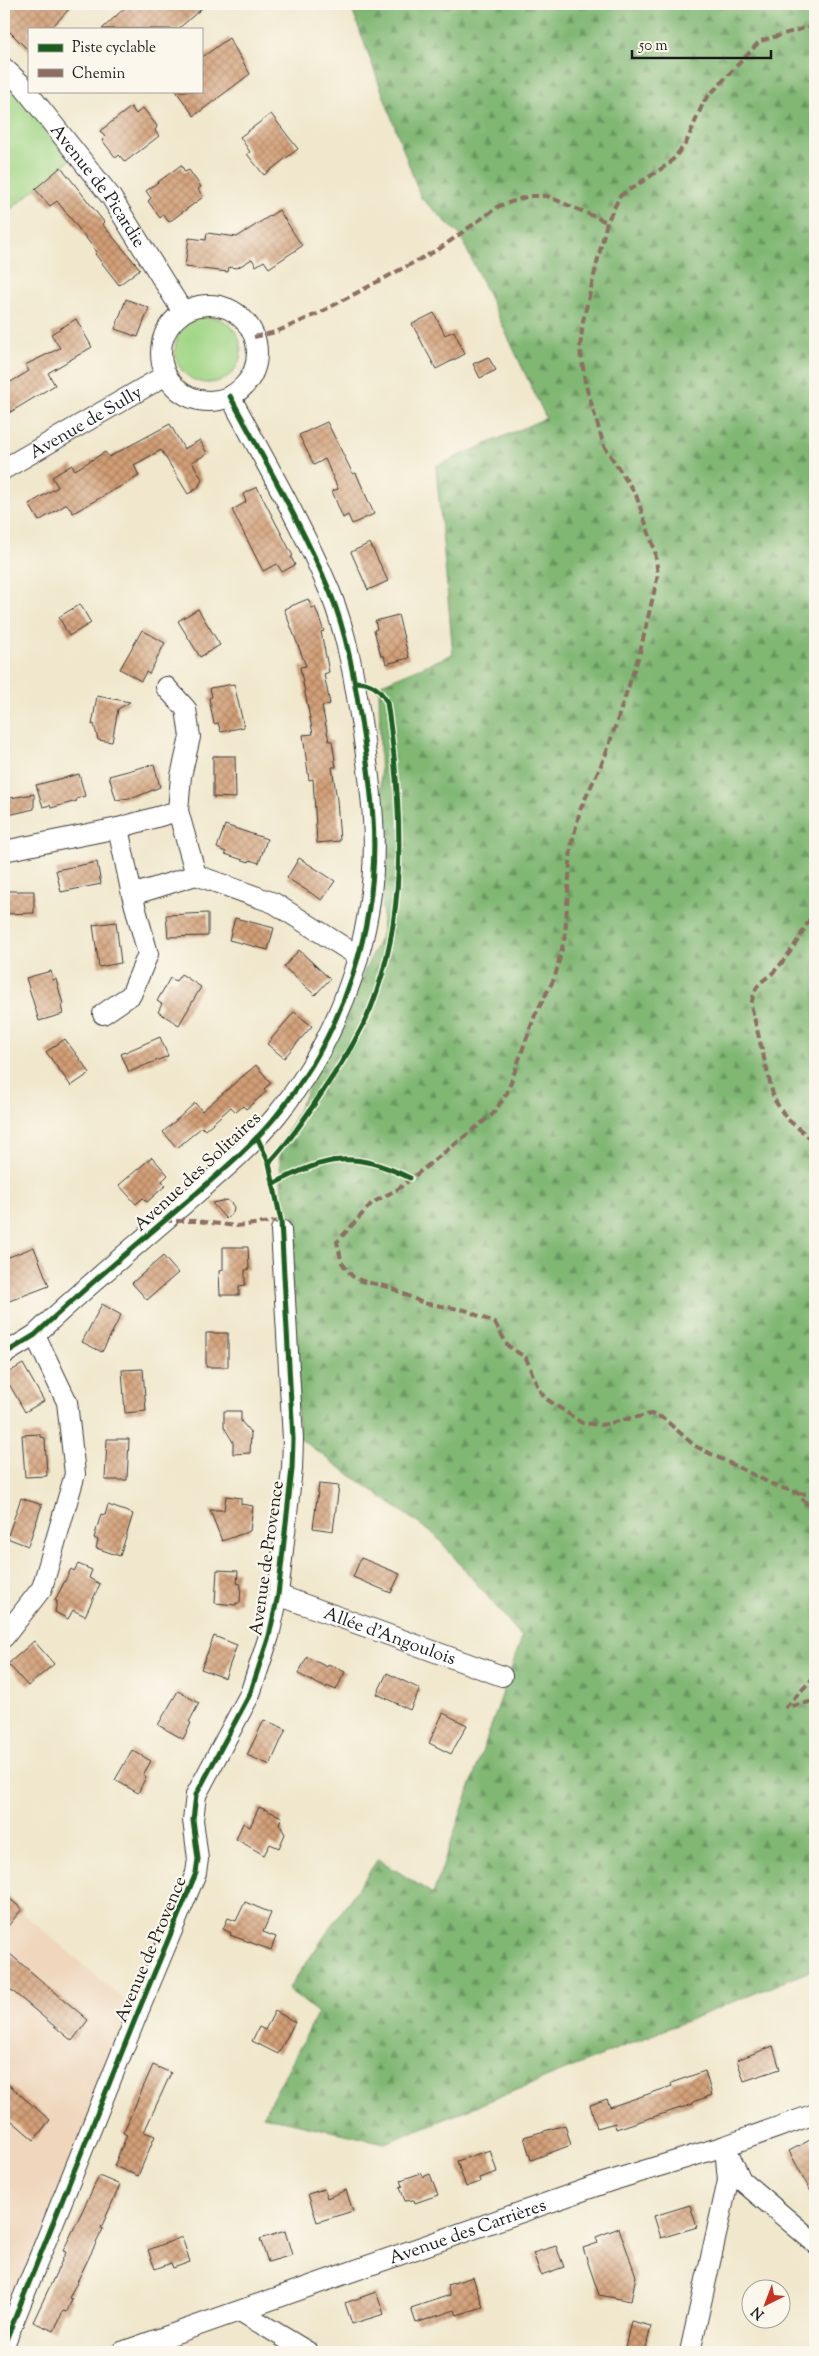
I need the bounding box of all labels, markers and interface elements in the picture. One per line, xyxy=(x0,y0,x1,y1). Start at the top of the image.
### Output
legend xyxy=(28,28,202,92)
scale bar xyxy=(632,28,770,60)
text: 50 m xyxy=(638,36,668,57)
text: Piste cyclable xyxy=(72,38,156,59)
text: Chemin xyxy=(72,64,125,85)
street label: Avenue de Picardie xyxy=(43,119,151,253)
street label: Avenue de Sully xyxy=(25,381,147,466)
street label: Avenue des Solitaires xyxy=(129,1107,268,1238)
street label: Avenue de Provence xyxy=(244,1479,292,1638)
street label: Allée d'Angoulois xyxy=(320,1602,459,1673)
street label: Avenue de Provence xyxy=(109,1873,194,2027)
street label: Avenue des Carrières xyxy=(386,2193,550,2272)
north arrow xyxy=(742,2278,792,2328)
text: N xyxy=(748,2301,769,2323)

